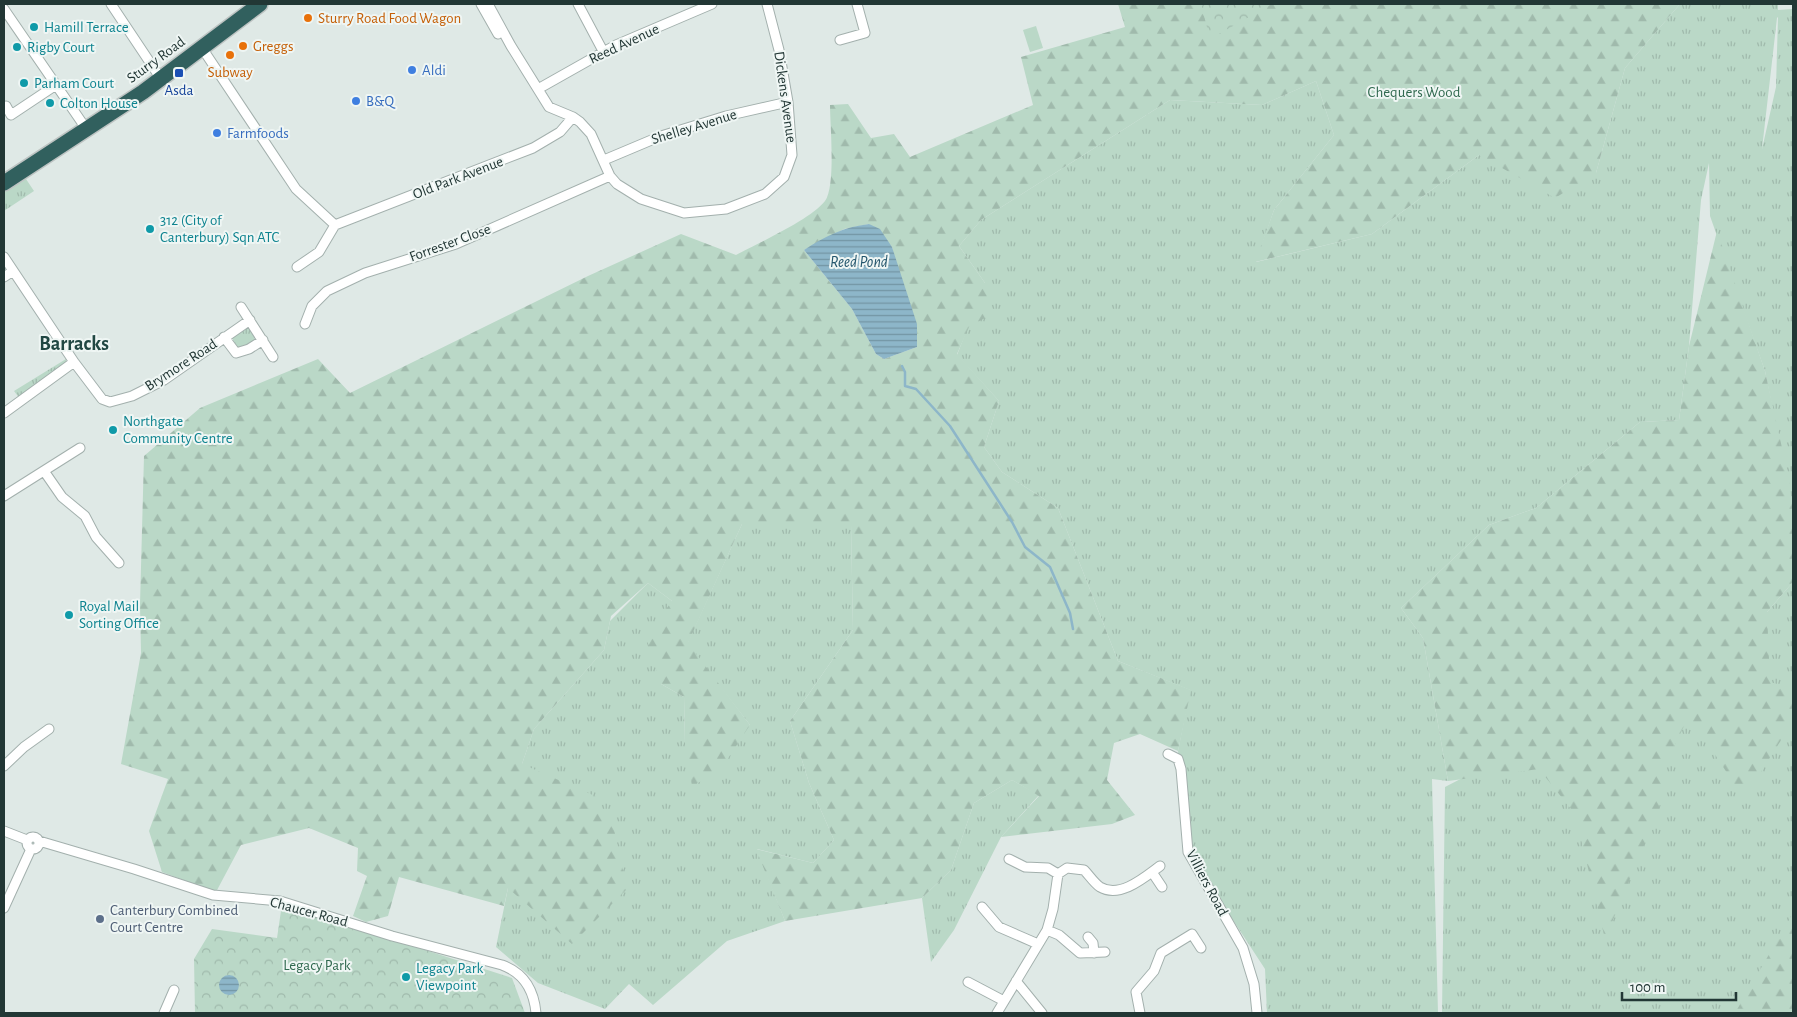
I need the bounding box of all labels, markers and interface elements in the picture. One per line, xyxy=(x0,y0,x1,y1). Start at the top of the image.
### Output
place label: Sturry Road Food Wagon xyxy=(318,11,461,26)
marker: Sturry Road Food Wagon xyxy=(302,12,314,24)
place label: Hamill Terrace xyxy=(44,20,129,35)
marker: Hamill Terrace xyxy=(28,21,40,33)
street label: Reed Avenue xyxy=(587,21,661,67)
street label: Sturry Road xyxy=(124,34,188,86)
place label: Greggs xyxy=(253,39,293,54)
place label: Rigby Court xyxy=(27,40,95,55)
marker: Greggs xyxy=(237,40,249,52)
marker: Rigby Court xyxy=(11,41,23,53)
marker: Subway xyxy=(224,49,236,61)
street label: Dickens Avenue xyxy=(771,50,799,144)
place label: Aldi xyxy=(422,63,446,78)
marker: Aldi xyxy=(406,64,418,76)
place label: Subway xyxy=(207,65,253,80)
marker: Asda xyxy=(173,67,185,79)
place label: Parham Court xyxy=(34,76,114,91)
marker: Parham Court xyxy=(18,77,30,89)
place label: Asda xyxy=(165,83,194,98)
park label: Chequers Wood xyxy=(1368,85,1461,100)
place label: B&Q xyxy=(366,94,395,109)
marker: B&Q xyxy=(350,95,362,107)
place label: Colton House xyxy=(60,96,138,111)
marker: Colton House xyxy=(44,97,56,109)
street label: Shelley Avenue xyxy=(649,107,739,147)
place label: Farmfoods xyxy=(227,126,289,141)
marker: Farmfoods xyxy=(211,127,223,139)
street label: Old Park Avenue xyxy=(411,154,505,202)
place label: 312 (City of Canterbury) Sqn ATC xyxy=(160,213,280,245)
street label: Forrester Close xyxy=(407,221,493,265)
marker: 312 (City of Canterbury) Sqn ATC xyxy=(144,223,156,235)
water label: Reed Pond xyxy=(830,254,888,270)
district label: Barracks xyxy=(39,334,109,354)
street label: Brymore Road xyxy=(142,336,220,394)
place label: Northgate Community Centre xyxy=(123,414,233,446)
marker: Northgate Community Centre xyxy=(107,424,119,436)
place label: Royal Mail Sorting Office xyxy=(79,599,159,631)
marker: Royal Mail Sorting Office xyxy=(63,609,75,621)
street label: Villiers Road xyxy=(1183,847,1231,919)
street label: Chaucer Road xyxy=(268,894,350,930)
place label: Canterbury Combined Court Centre xyxy=(110,903,238,935)
marker: Canterbury Combined Court Centre xyxy=(94,913,106,925)
park label: Legacy Park xyxy=(283,958,351,973)
place label: Legacy Park Viewpoint xyxy=(416,961,484,993)
scale bar xyxy=(1622,970,1736,1002)
marker: Legacy Park Viewpoint xyxy=(400,971,412,983)
text: 100 m xyxy=(1630,980,1665,995)

